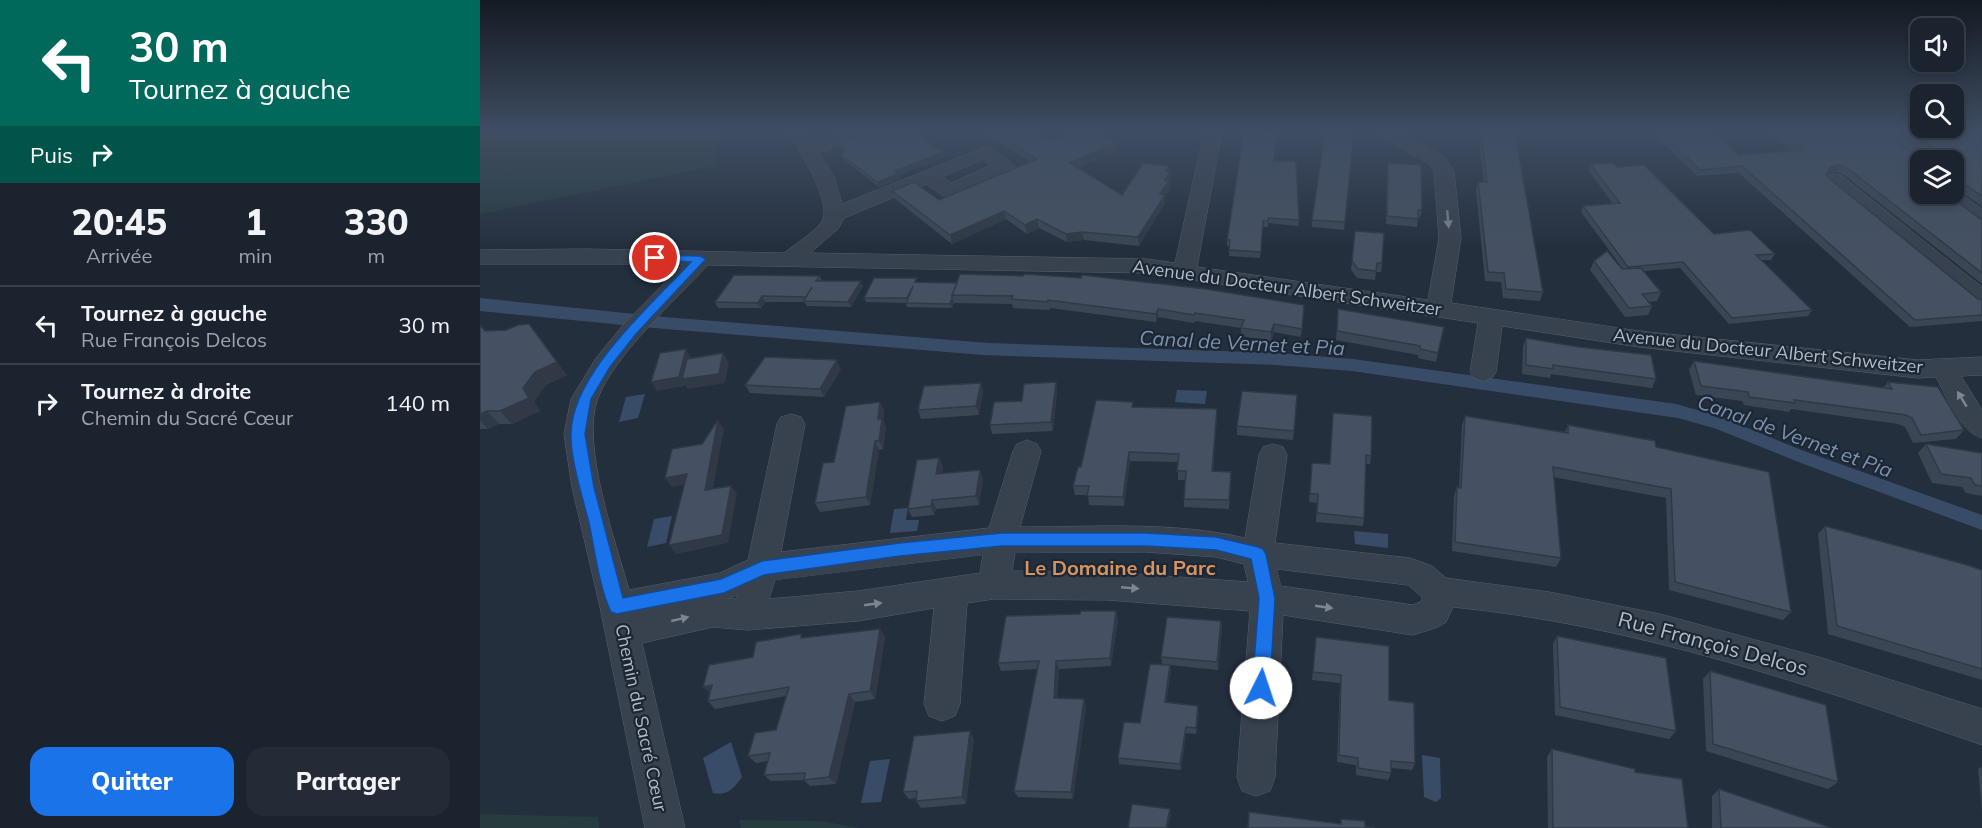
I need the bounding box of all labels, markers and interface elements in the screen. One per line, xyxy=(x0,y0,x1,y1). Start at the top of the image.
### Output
map controls xyxy=(1910,18,1964,204)
button: sound xyxy=(1910,18,1964,72)
text: 30 m xyxy=(129,20,229,73)
icon: left xyxy=(30,24,108,102)
text: Tournez à gauche xyxy=(129,72,351,106)
button: search xyxy=(1910,84,1964,138)
icon: right xyxy=(85,138,118,171)
text: Puis xyxy=(30,141,73,169)
button: layers xyxy=(1910,150,1964,204)
text: 20:45 xyxy=(71,199,167,244)
text: 1 xyxy=(245,199,266,244)
text: 330 xyxy=(344,199,409,244)
one-way arrow xyxy=(1443,209,1453,228)
pin xyxy=(629,232,680,283)
icon: arrive xyxy=(638,241,671,274)
text: Arrivée xyxy=(86,243,152,268)
text: min xyxy=(238,243,273,268)
text: m xyxy=(367,243,385,268)
street label: Avenue du Docteur Albert Schweitzer xyxy=(1131,254,1443,321)
text: Tournez à gauche xyxy=(81,299,267,327)
icon: left xyxy=(30,309,63,342)
text: 30 m xyxy=(399,311,450,339)
street label: Avenue du Docteur Albert Schweitzer xyxy=(1612,323,1925,378)
water label: Canal de Vernet et Pia xyxy=(1139,325,1345,360)
text: Rue François Delcos xyxy=(81,327,267,352)
text: Tournez à droite xyxy=(81,377,251,405)
icon: right xyxy=(30,387,63,420)
text: 140 m xyxy=(385,389,450,417)
water label: Canal de Vernet et Pia xyxy=(1694,389,1896,482)
one-way arrow xyxy=(1957,390,1967,407)
text: Chemin du Sacré Cœur xyxy=(81,405,293,430)
district label: Le Domaine du Parc xyxy=(1024,555,1216,580)
one-way arrow xyxy=(1120,583,1139,593)
one-way arrow xyxy=(864,599,883,608)
one-way arrow xyxy=(1314,602,1333,611)
street label: Rue François Delcos xyxy=(1616,605,1811,681)
one-way arrow xyxy=(670,614,689,624)
street label: Chemin du Sacré Cœur xyxy=(610,622,673,814)
position arrow xyxy=(1229,656,1293,720)
button: Quitter xyxy=(30,747,234,816)
button: Partager xyxy=(246,747,450,816)

